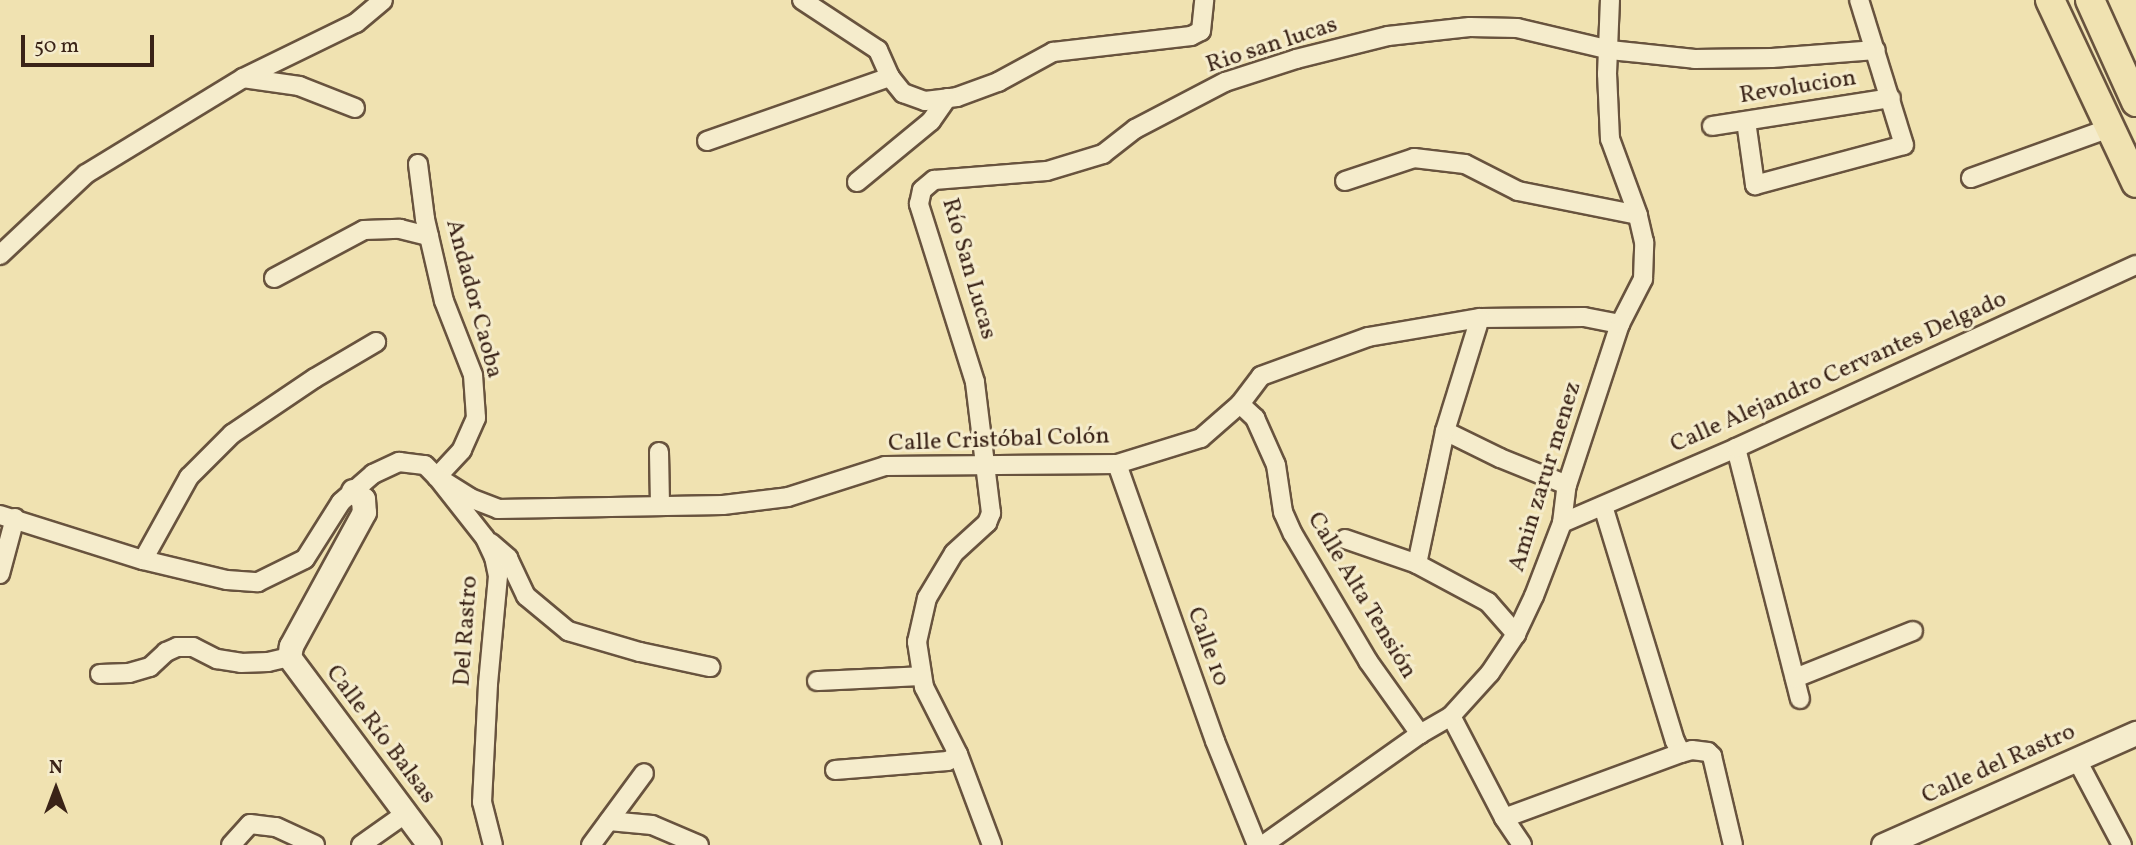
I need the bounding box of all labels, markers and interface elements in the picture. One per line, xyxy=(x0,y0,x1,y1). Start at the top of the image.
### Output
street label: Rio san lucas xyxy=(1203,11,1341,81)
scale bar xyxy=(24,21,158,65)
text: 50 m xyxy=(34,32,79,61)
street label: Revolucion xyxy=(1738,65,1858,111)
street label: Río San Lucas xyxy=(934,195,1002,343)
street label: Andador Caoba xyxy=(438,216,508,382)
street label: Calle Alejandro Cervantes Delgado xyxy=(1666,286,2012,460)
street label: Amin zarur menez xyxy=(1503,378,1589,576)
street label: Calle Cristóbal Colón xyxy=(888,423,1110,459)
street label: Calle Alta Tensión xyxy=(1300,507,1422,685)
street label: Del Rastro xyxy=(449,575,485,687)
street label: Calle 10 xyxy=(1179,604,1235,690)
street label: Calle Río Balsas xyxy=(319,660,441,810)
street label: Calle del Rastro xyxy=(1918,718,2080,812)
north arrow xyxy=(21,754,91,824)
text: N xyxy=(49,755,63,781)

